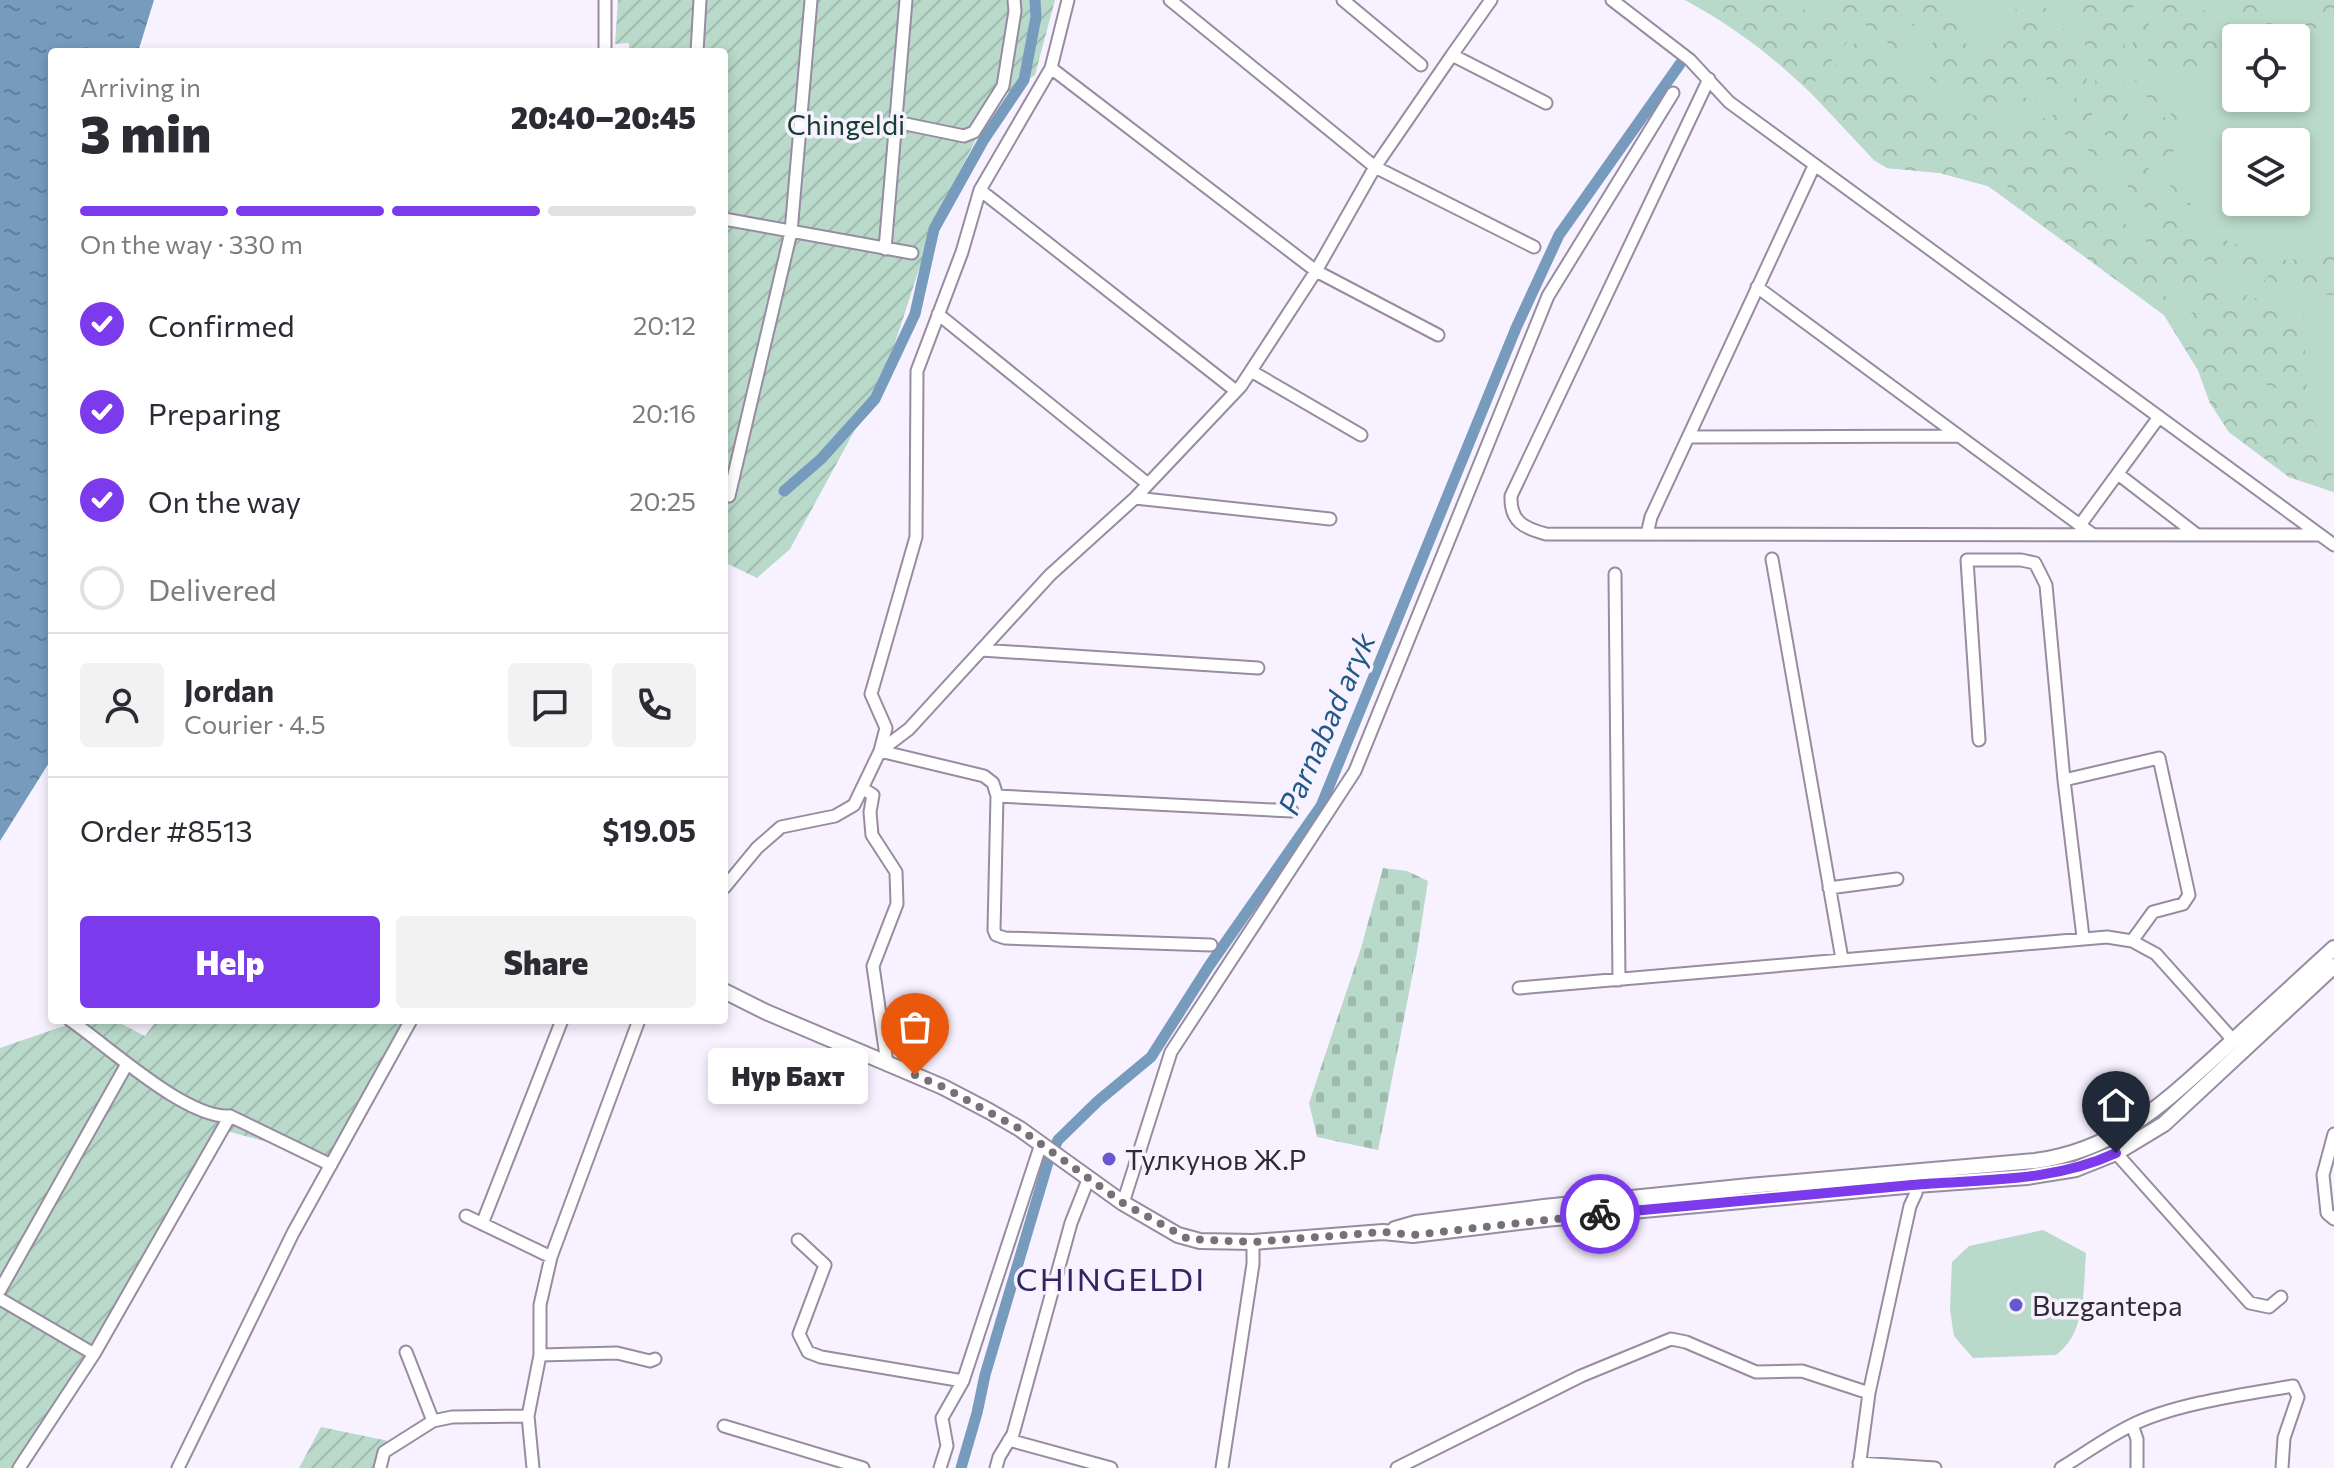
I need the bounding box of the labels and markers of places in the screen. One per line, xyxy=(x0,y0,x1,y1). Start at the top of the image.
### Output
pin xyxy=(881,993,949,1075)
callout: Нур Бахт xyxy=(707,1047,867,1103)
pin xyxy=(2082,1071,2150,1153)
place label: Тулкунов Ж.Р xyxy=(1125,1142,1306,1176)
marker: Тулкунов Ж.Р xyxy=(1100,1150,1118,1168)
place label: Buzgantepa xyxy=(2032,1288,2183,1322)
marker: Buzgantepa xyxy=(2007,1296,2025,1314)

